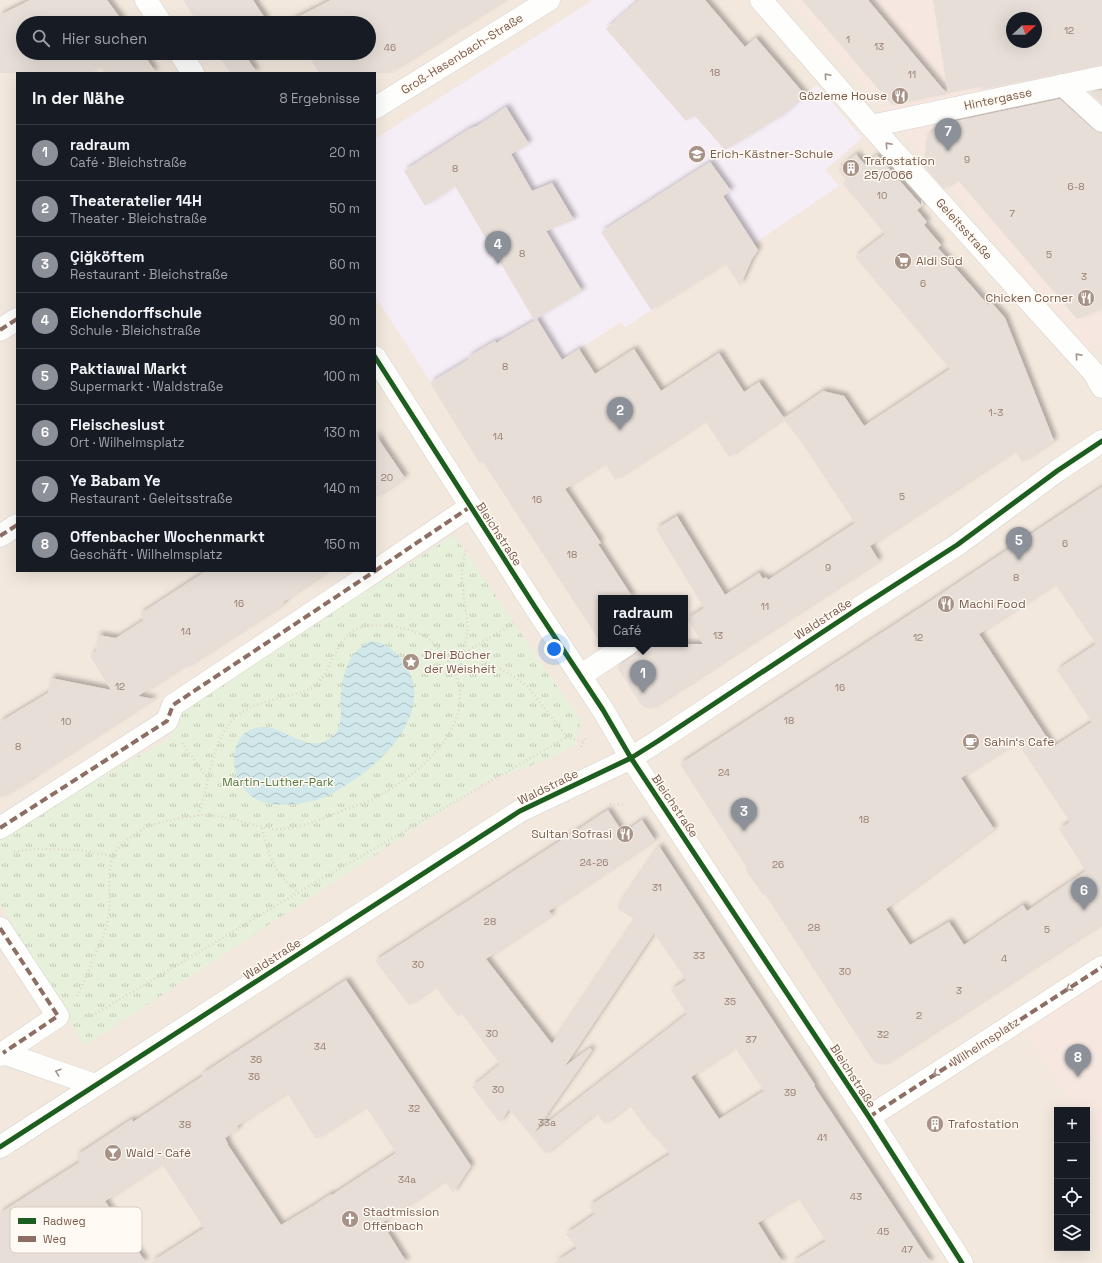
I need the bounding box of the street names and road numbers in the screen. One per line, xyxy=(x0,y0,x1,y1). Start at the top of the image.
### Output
street label: Groß-Hasenbach-Straße xyxy=(398,10,526,98)
street label: Hintergasse xyxy=(963,84,1033,114)
street label: Geleitsstraße xyxy=(932,195,996,263)
street label: Bleichstraße xyxy=(472,499,526,569)
street label: Waldstraße xyxy=(791,594,855,644)
street label: Waldstraße xyxy=(515,765,581,809)
street label: Bleichstraße xyxy=(648,771,702,841)
street label: Waldstraße xyxy=(240,934,304,984)
street label: Wilhelmsplatz xyxy=(947,1014,1023,1070)
street label: Bleichstraße xyxy=(826,1041,880,1111)

